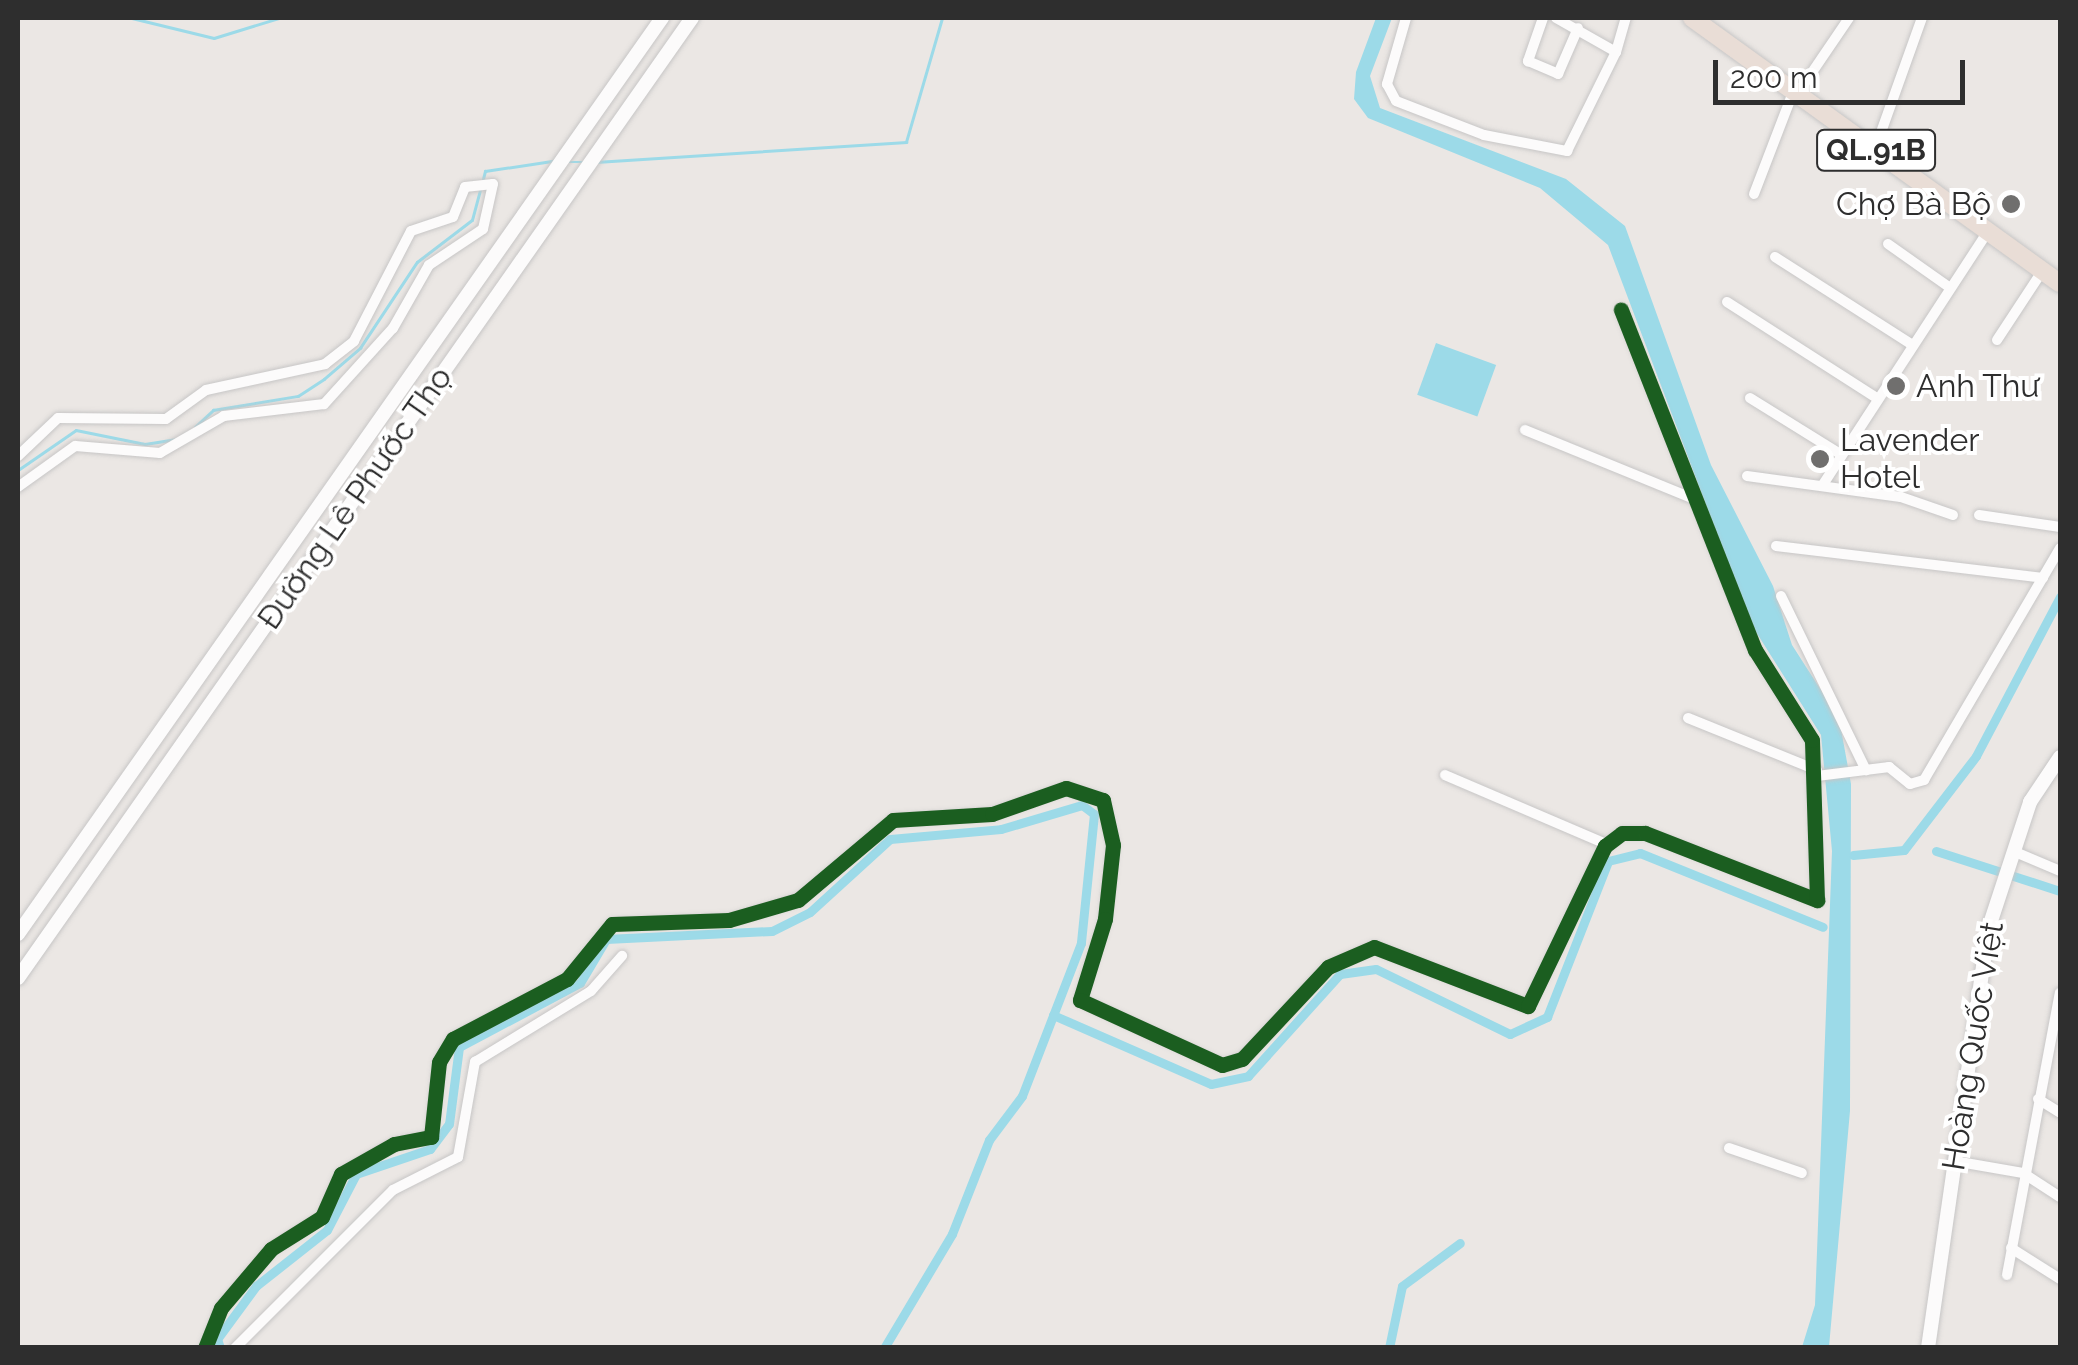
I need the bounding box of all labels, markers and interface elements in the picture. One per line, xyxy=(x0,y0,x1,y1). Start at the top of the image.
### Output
scale bar xyxy=(1718,40,1970,102)
text: 200 m xyxy=(1730,60,1818,95)
road number: QL.91B xyxy=(1816,125,1936,175)
place label: Chợ Bà Bộ xyxy=(1836,185,1991,223)
marker: Chợ Bà Bộ xyxy=(2000,193,2022,215)
street label: Đường Lê Phước Thọ xyxy=(250,359,460,637)
place label: Anh Thư xyxy=(1916,367,2040,405)
marker: Anh Thư xyxy=(1885,375,1907,397)
place label: Lavender Hotel xyxy=(1840,422,1979,497)
marker: Lavender Hotel xyxy=(1809,448,1831,470)
street label: Hoàng Quốc Việt xyxy=(1934,918,2012,1174)

